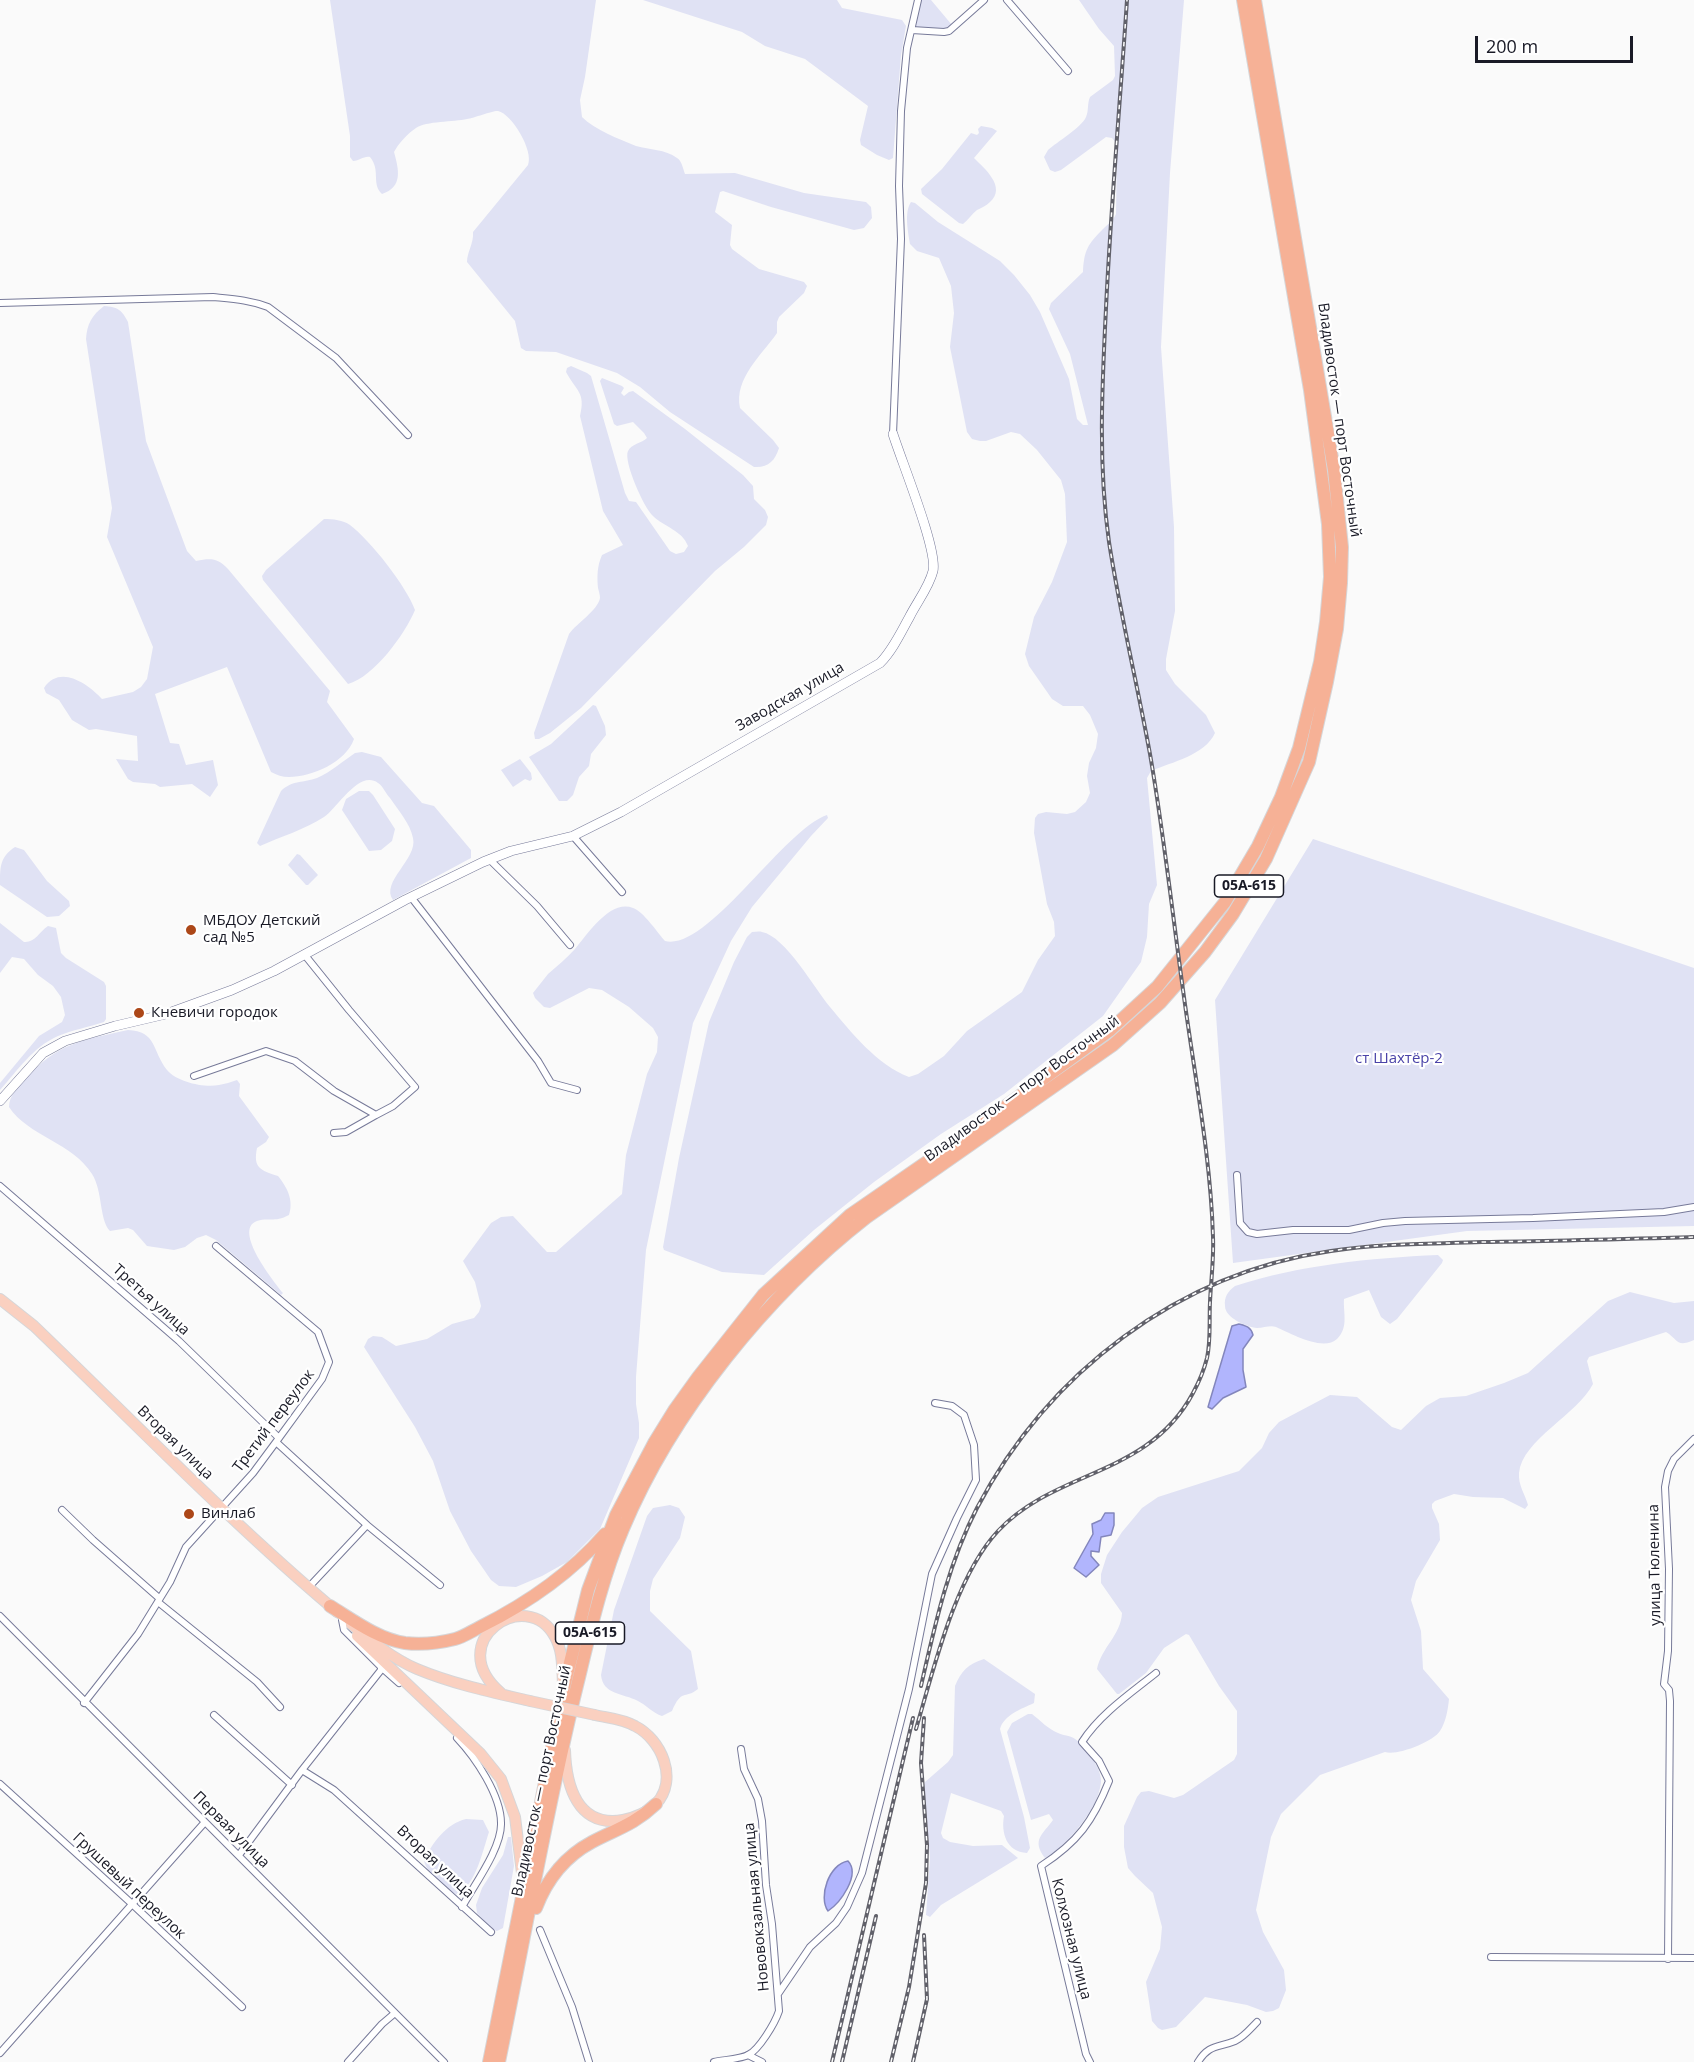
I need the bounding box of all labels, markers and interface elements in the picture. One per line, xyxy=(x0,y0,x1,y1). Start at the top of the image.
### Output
scale bar xyxy=(1478,24,1636,62)
text: 200 m xyxy=(1486,34,1538,58)
street label: Владивосток — порт Восточный xyxy=(1314,302,1364,538)
street label: Заводская улица xyxy=(733,659,847,735)
road number: 05А-615 xyxy=(1214,875,1284,897)
place label: МБДОУ Детский сад №5 xyxy=(203,912,321,947)
marker: МБДОУ Детский сад №5 xyxy=(184,923,198,937)
place label: Кневичи городок xyxy=(151,1004,278,1022)
marker: Кневичи городок xyxy=(132,1006,146,1020)
street label: Владивосток — порт Восточный xyxy=(921,1012,1123,1166)
park label: ст Шахтёр-2 xyxy=(1355,1050,1443,1068)
street label: Третья улица xyxy=(109,1261,193,1339)
street label: Третий переулок xyxy=(229,1366,319,1476)
street label: Вторая улица xyxy=(133,1402,217,1484)
street label: улица Тюленина xyxy=(1645,1504,1665,1626)
place label: Винлаб xyxy=(201,1505,256,1523)
marker: Винлаб xyxy=(182,1507,196,1521)
road number: 05А-615 xyxy=(556,1622,624,1644)
street label: Владивосток — порт Восточный xyxy=(509,1664,575,1898)
street label: Первая улица xyxy=(189,1788,273,1872)
street label: Вторая улица xyxy=(393,1822,477,1902)
street label: Нововокзальная улица xyxy=(741,1822,773,1992)
street label: Грушевый переулок xyxy=(69,1829,189,1943)
street label: Колхозная улица xyxy=(1047,1877,1095,2001)

